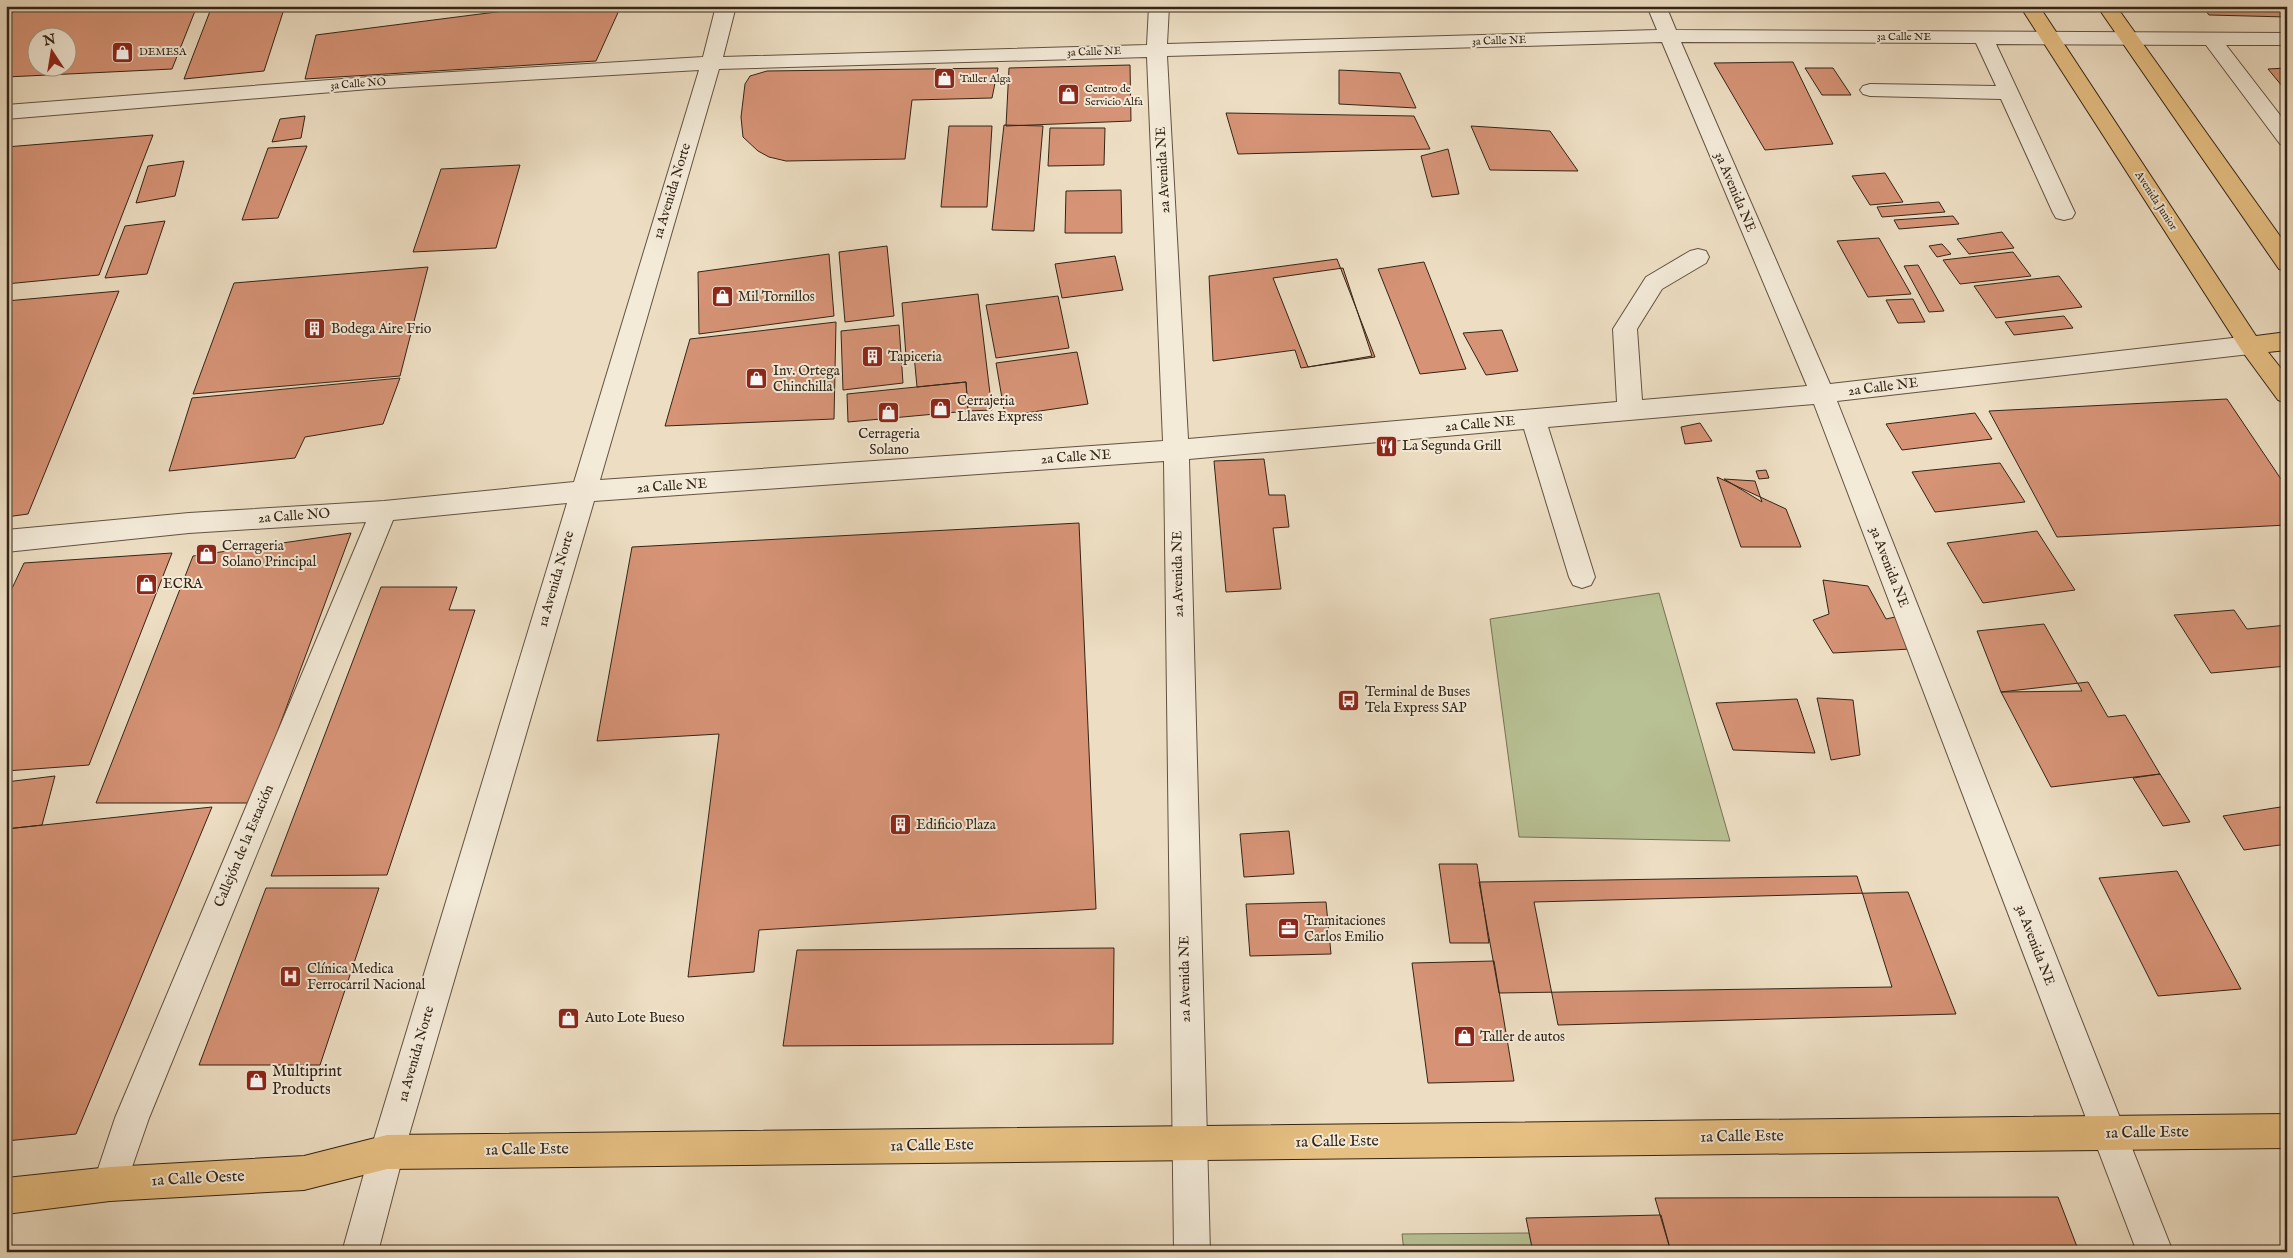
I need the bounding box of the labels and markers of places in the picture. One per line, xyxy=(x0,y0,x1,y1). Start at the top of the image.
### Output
shop icon: DEMESA xyxy=(111,40,135,64)
place label: DEMESA xyxy=(139,45,187,59)
shop icon: Taller Alga xyxy=(932,67,956,91)
place label: Taller Alga xyxy=(960,72,1011,86)
place label: Centro de Servicio Alfa xyxy=(1085,82,1143,109)
shop icon: Centro de Servicio Alfa xyxy=(1057,83,1081,107)
shop icon: Mil Tornillos xyxy=(710,285,734,309)
place label: Mil Tornillos xyxy=(738,288,815,306)
building icon: Bodega Aire Frio xyxy=(303,317,327,341)
place label: Bodega Aire Frio xyxy=(331,320,432,338)
building icon: Tapiceria xyxy=(860,345,884,369)
place label: Tapiceria xyxy=(888,348,943,366)
place label: Inv. Ortega Chinchilla xyxy=(773,362,841,396)
shop icon: Inv. Ortega Chinchilla xyxy=(745,367,769,391)
place label: Cerrajeria Llaves Express xyxy=(957,392,1043,426)
shop icon: Cerrajeria Llaves Express xyxy=(929,397,953,421)
shop icon: Cerrageria Solano xyxy=(877,400,901,424)
place label: Cerrageria Solano xyxy=(858,425,921,459)
restaurant icon: La Segunda Grill xyxy=(1374,434,1398,458)
place label: La Segunda Grill xyxy=(1402,437,1501,455)
place label: Cerrageria Solano Principal xyxy=(222,537,316,571)
shop icon: Cerrageria Solano Principal xyxy=(194,542,218,566)
shop icon: ECRA xyxy=(135,572,159,596)
place label: ECRA xyxy=(163,575,203,593)
place label: Terminal de Buses Tela Express SAP xyxy=(1365,683,1470,717)
bus stop icon: Terminal de Buses Tela Express SAP xyxy=(1337,688,1361,712)
building icon: Edificio Plaza xyxy=(888,813,912,837)
place label: Edificio Plaza xyxy=(916,816,997,834)
place label: Tramitaciones Carlos Emilio xyxy=(1304,912,1386,946)
office icon: Tramitaciones Carlos Emilio xyxy=(1276,917,1300,941)
place label: Clínica Medica Ferrocarril Nacional xyxy=(307,960,425,994)
hospital icon: Clínica Medica Ferrocarril Nacional xyxy=(279,965,303,989)
shop icon: Auto Lote Bueso xyxy=(557,1006,581,1030)
place label: Auto Lote Bueso xyxy=(584,1009,685,1027)
shop icon: Taller de autos xyxy=(1452,1025,1476,1049)
place label: Taller de autos xyxy=(1480,1028,1565,1046)
place label: Multiprint Products xyxy=(272,1062,343,1100)
shop icon: Multiprint Products xyxy=(244,1069,268,1093)

